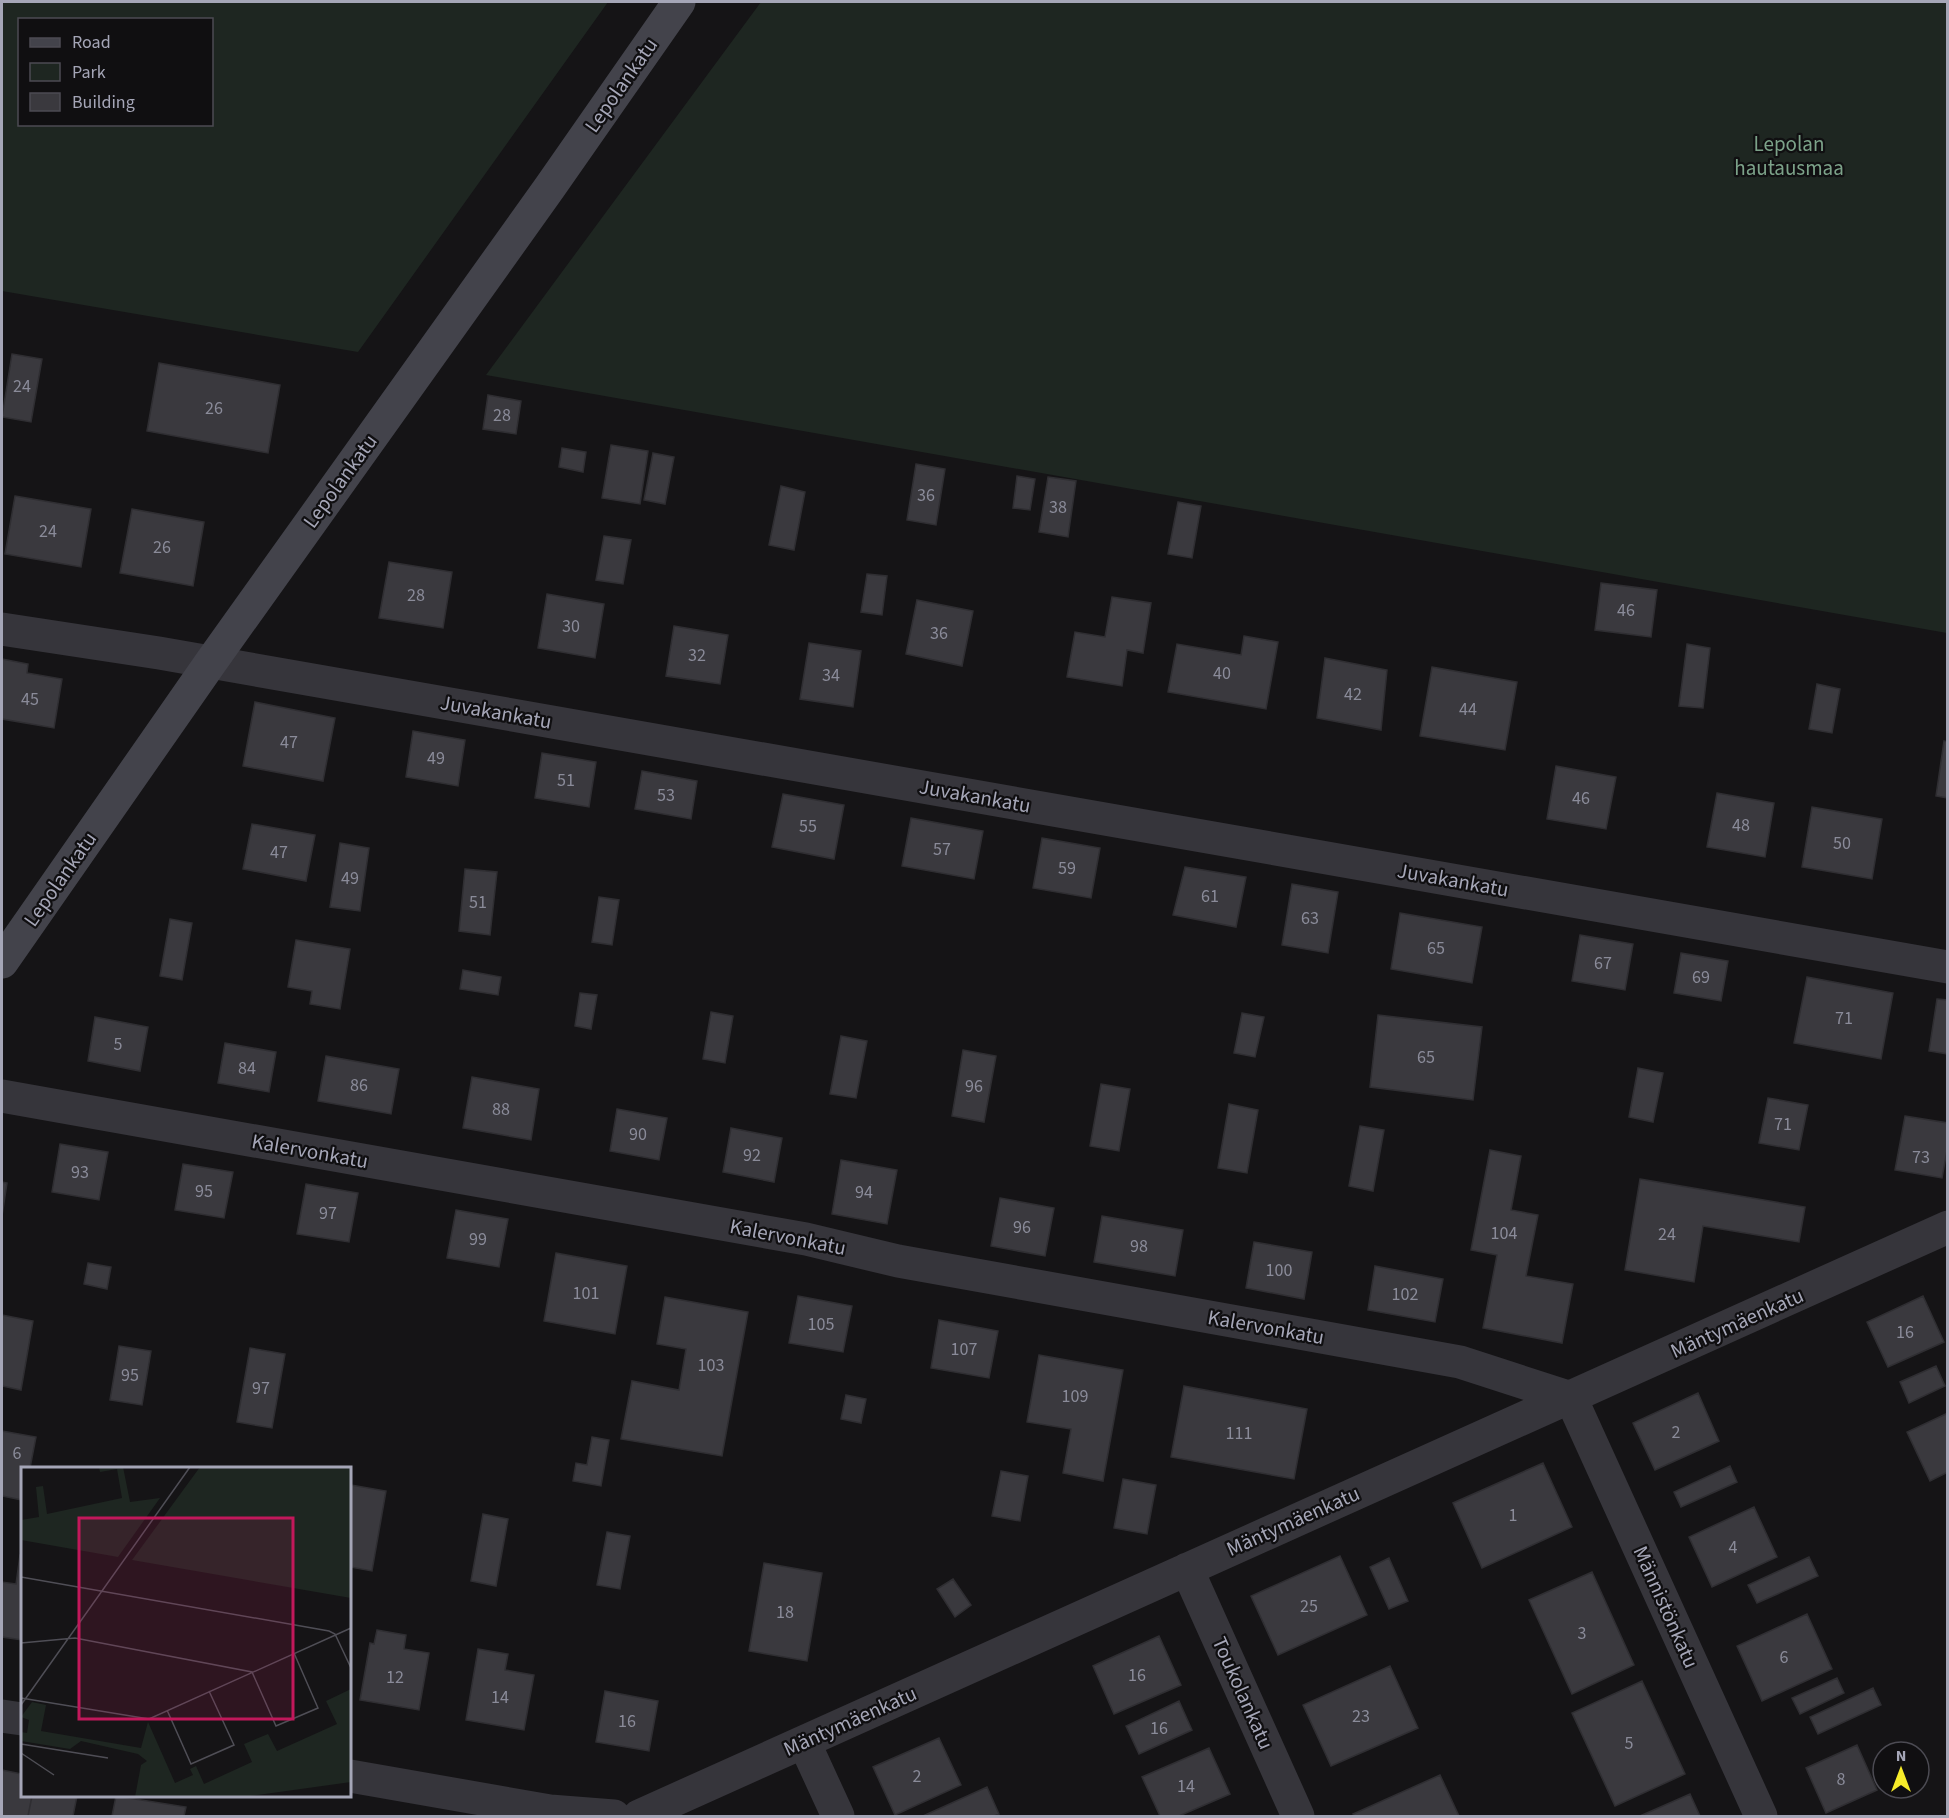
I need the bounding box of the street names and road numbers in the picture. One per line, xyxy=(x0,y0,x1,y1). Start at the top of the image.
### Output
street label: Lepolankatu xyxy=(577,31,665,139)
street label: Lepolankatu xyxy=(296,428,384,534)
street label: Juvakankatu xyxy=(438,687,554,737)
street label: Juvakankatu xyxy=(917,771,1033,821)
street label: Lepolankatu xyxy=(16,825,104,933)
street label: Juvakankatu xyxy=(1395,855,1511,905)
street label: Kalervonkatu xyxy=(249,1126,371,1176)
street label: Kalervonkatu xyxy=(727,1211,849,1263)
street label: Mäntymäenkatu xyxy=(1666,1280,1808,1366)
street label: Kalervonkatu xyxy=(1205,1302,1327,1352)
street label: Mäntymäenkatu xyxy=(1222,1478,1364,1564)
street label: Männistönkatu xyxy=(1626,1541,1706,1673)
street label: Toukolankatu xyxy=(1205,1632,1281,1754)
street label: Mäntymäenkatu xyxy=(779,1678,921,1764)

